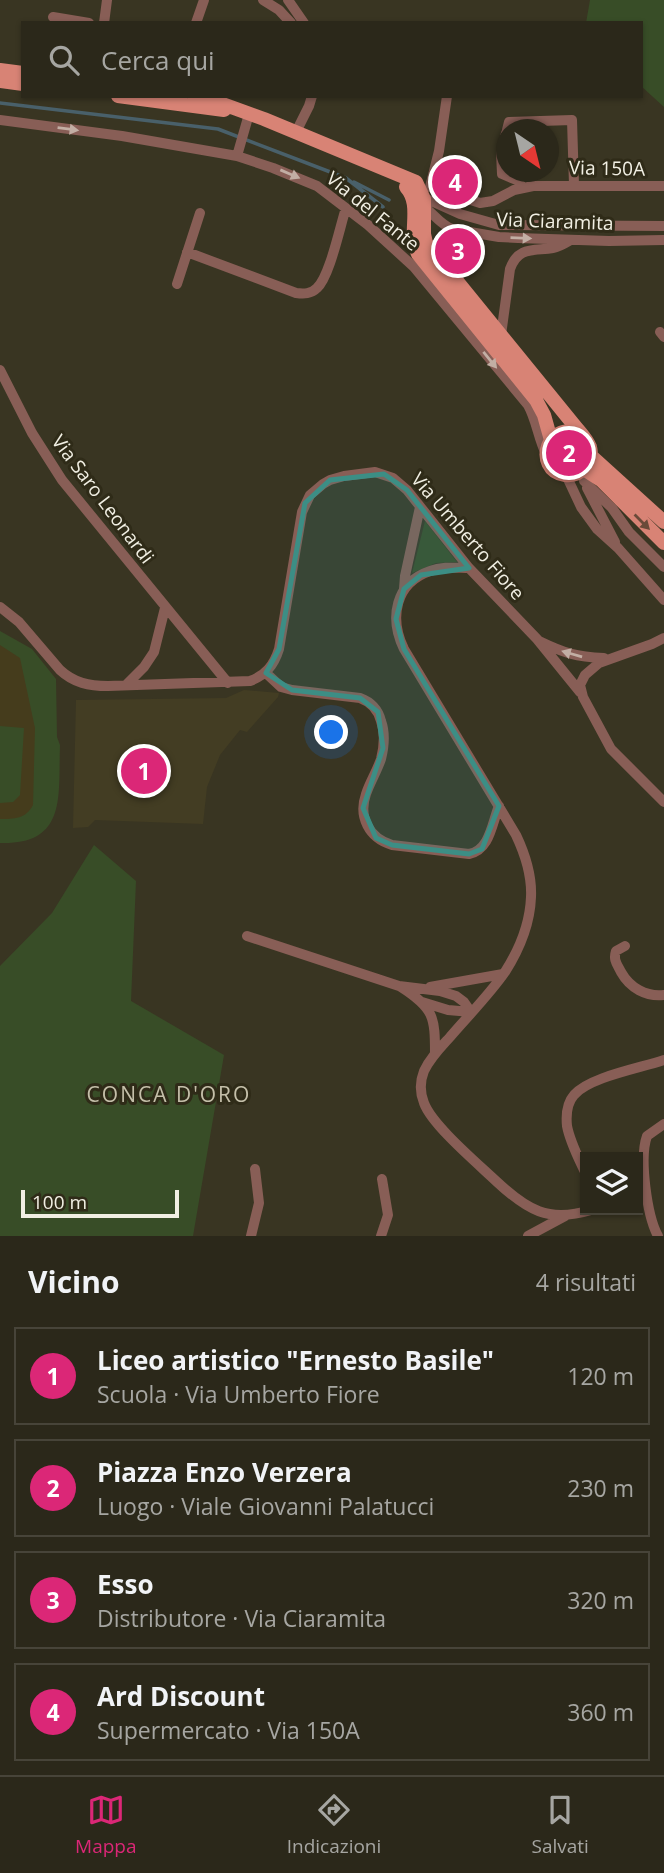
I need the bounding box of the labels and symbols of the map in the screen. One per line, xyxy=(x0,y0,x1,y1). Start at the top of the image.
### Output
north arrow xyxy=(496,119,559,182)
one-way arrow xyxy=(57,123,79,134)
street label: Via 150A xyxy=(569,154,645,182)
pin: 4 xyxy=(432,156,478,208)
street label: Via del Fante xyxy=(321,165,425,257)
one-way arrow xyxy=(280,169,301,180)
street label: Via Ciaramita xyxy=(496,206,614,236)
pin: 3 xyxy=(435,225,481,277)
one-way arrow xyxy=(510,233,532,244)
one-way arrow xyxy=(483,351,498,369)
pin: 2 xyxy=(546,427,592,479)
street label: Via Saro Leonardi xyxy=(46,429,160,569)
street label: Via Umberto Fiore xyxy=(405,467,531,605)
one-way arrow xyxy=(634,514,650,530)
one-way arrow xyxy=(561,649,582,659)
your location xyxy=(314,715,348,749)
pin: 1 xyxy=(121,745,167,797)
district label: CONCA D'ORO xyxy=(87,1080,251,1108)
scale bar xyxy=(21,1187,178,1219)

